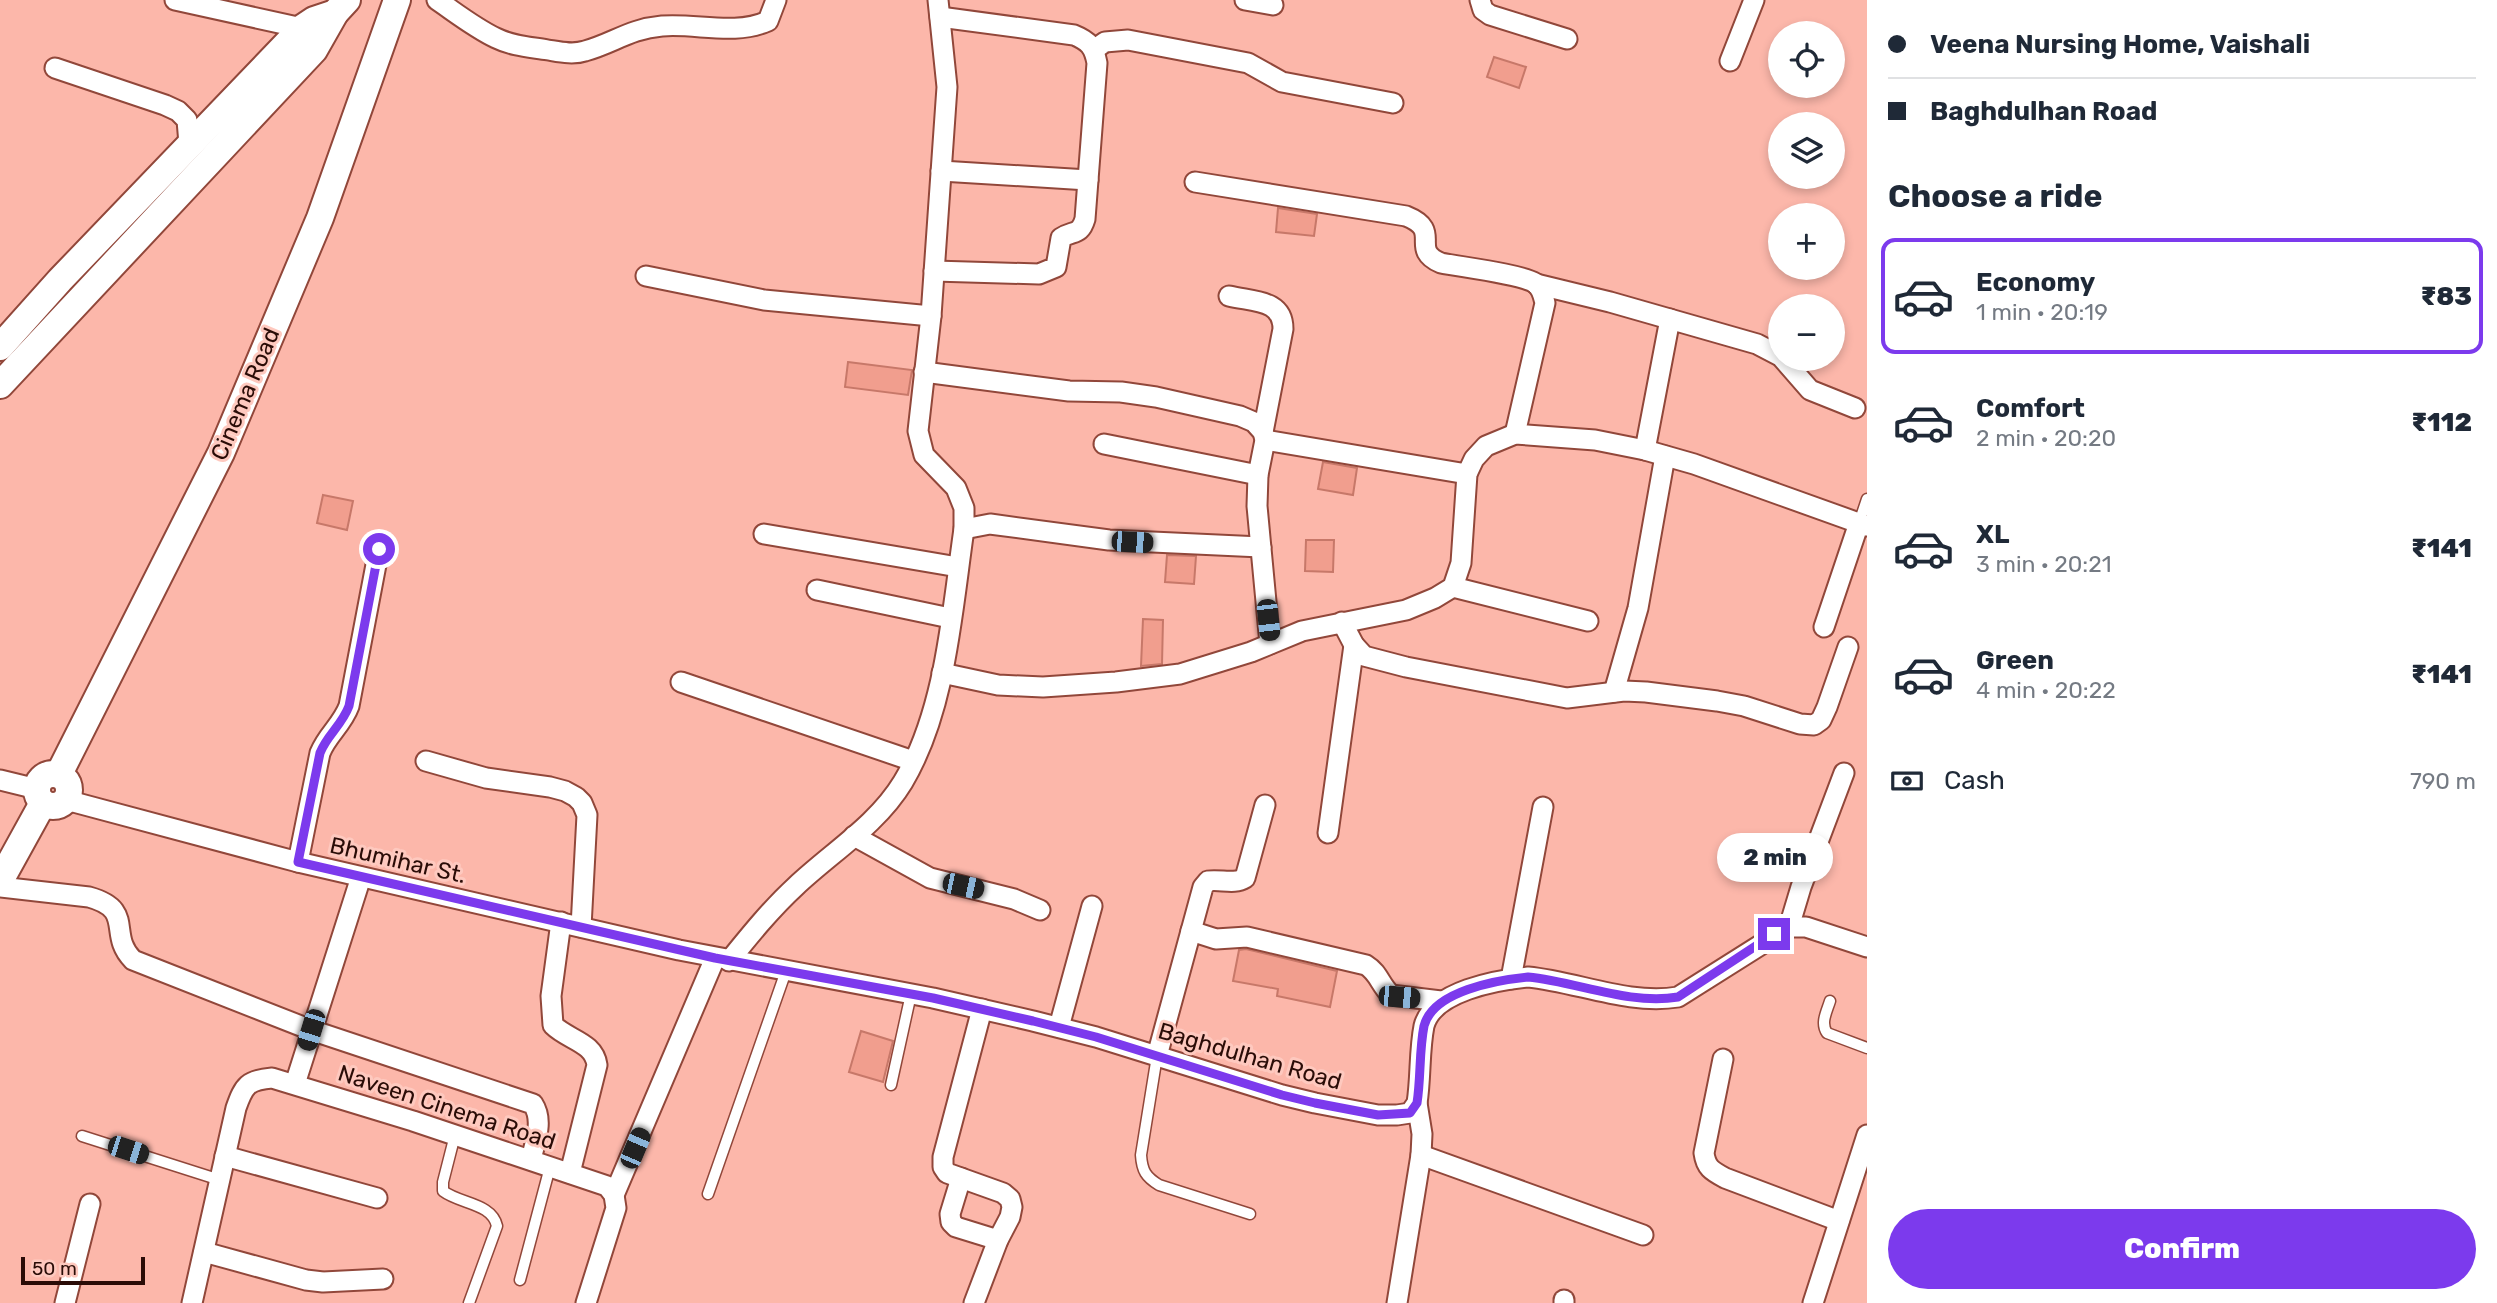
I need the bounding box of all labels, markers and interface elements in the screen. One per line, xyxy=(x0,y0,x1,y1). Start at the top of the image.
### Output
map controls xyxy=(1768,21,1845,371)
button: locate xyxy=(1768,21,1845,98)
text: Veena Nursing Home, Vaishali xyxy=(1930,29,2310,60)
text: Baghdulhan Road xyxy=(1930,96,2157,127)
button: layers xyxy=(1768,112,1845,189)
text: Choose a ride xyxy=(1888,177,2102,215)
button: + xyxy=(1768,203,1845,280)
icon: car xyxy=(1892,265,1955,328)
text: Economy xyxy=(1976,267,2095,298)
text: ₹83 xyxy=(2420,281,2472,312)
button: − xyxy=(1768,294,1845,371)
text: 1 min · 20:19 xyxy=(1976,298,2108,326)
street label: Cinema Road xyxy=(205,324,285,464)
icon: car xyxy=(1892,391,1955,454)
text: Comfort xyxy=(1976,393,2085,424)
text: ₹112 xyxy=(2411,407,2472,438)
text: 2 min · 20:20 xyxy=(1976,424,2116,452)
icon: car xyxy=(1892,517,1955,580)
text: XL xyxy=(1976,519,2009,550)
car xyxy=(1111,530,1154,554)
route start xyxy=(363,533,395,565)
text: ₹141 xyxy=(2411,533,2472,564)
text: 3 min · 20:21 xyxy=(1976,550,2112,578)
car xyxy=(1256,598,1281,642)
icon: car xyxy=(1892,643,1955,706)
text: Green xyxy=(1976,645,2054,676)
text: ₹141 xyxy=(2411,659,2472,690)
text: 4 min · 20:22 xyxy=(1976,676,2116,704)
icon: cash xyxy=(1888,762,1926,800)
text: Cash xyxy=(1944,765,2005,796)
text: 790 m xyxy=(2410,767,2476,795)
street label: Bhumihar St. xyxy=(327,831,469,889)
callout: 2 min xyxy=(1716,832,1832,881)
text: 2 min xyxy=(1743,843,1807,871)
car xyxy=(941,871,986,901)
route end xyxy=(1758,918,1790,950)
car xyxy=(1378,985,1421,1009)
car xyxy=(295,1007,328,1053)
street label: Baghdulhan Road xyxy=(1155,1016,1345,1096)
street label: Naveen Cinema Road xyxy=(335,1059,559,1155)
car xyxy=(618,1125,653,1171)
car xyxy=(105,1134,152,1166)
button: Confirm xyxy=(1888,1209,2476,1289)
scale bar xyxy=(21,1254,145,1286)
text: 50 m xyxy=(32,1257,77,1280)

